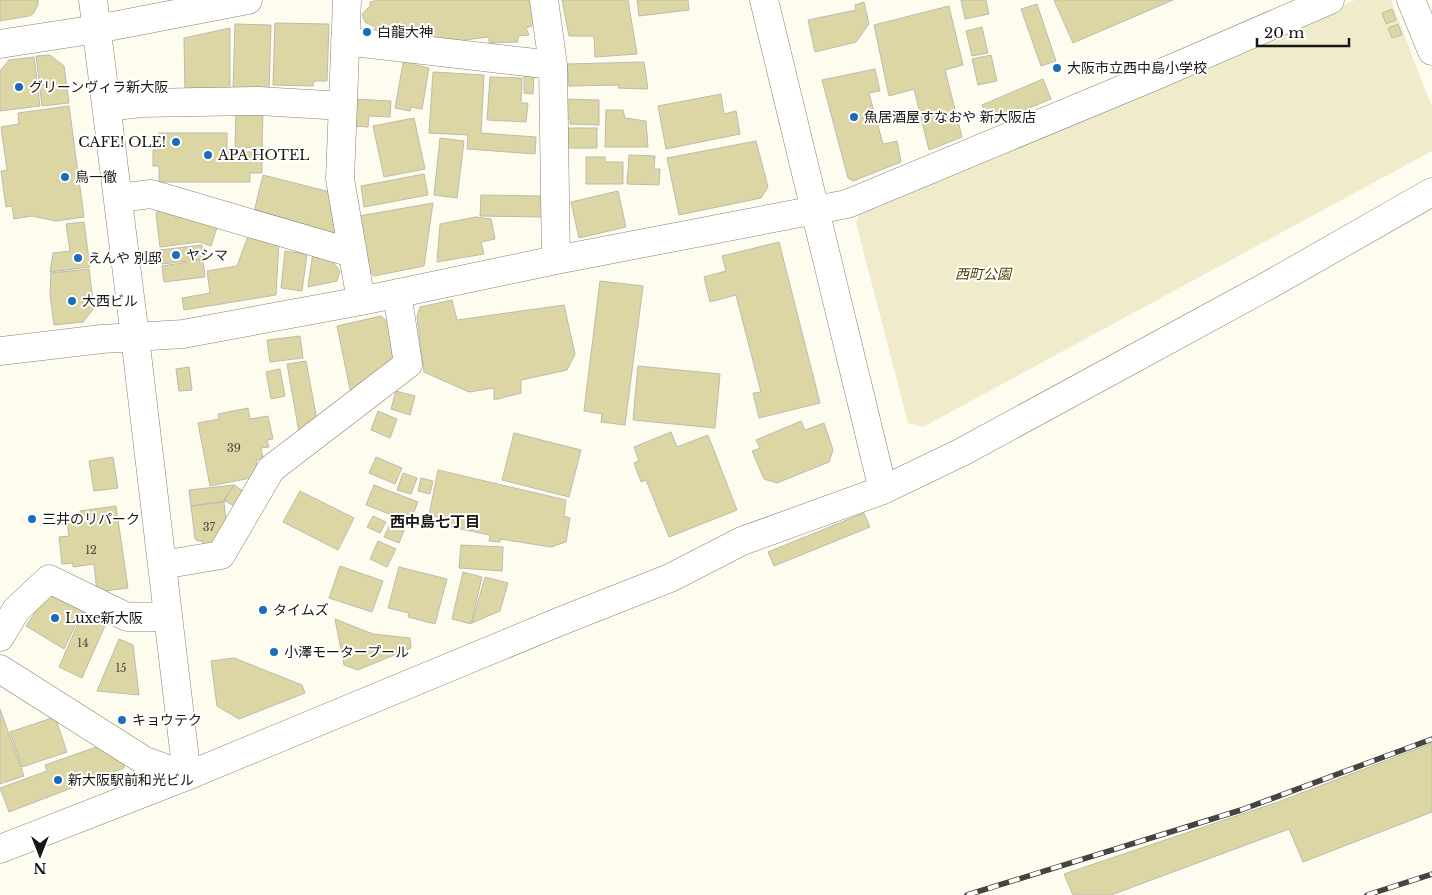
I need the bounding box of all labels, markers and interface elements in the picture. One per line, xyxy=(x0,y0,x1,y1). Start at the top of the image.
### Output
scale bar xyxy=(1257,15,1350,47)
place label: 白龍大神 xyxy=(377,23,433,41)
text: 20 m xyxy=(1264,23,1304,42)
marker: 白龍大神 xyxy=(361,26,373,38)
place label: 大阪市立西中島小学校 xyxy=(1067,59,1207,77)
marker: 大阪市立西中島小学校 xyxy=(1051,62,1063,74)
place label: グリーンヴィラ新大阪 xyxy=(29,78,168,96)
marker: グリーンヴィラ新大阪 xyxy=(13,81,25,93)
place label: 魚居酒屋すなおや 新大阪店 xyxy=(864,108,1036,126)
marker: 魚居酒屋すなおや 新大阪店 xyxy=(848,111,860,123)
place label: CAFE! OLE! xyxy=(78,133,166,151)
marker: CAFE! OLE! xyxy=(170,136,182,148)
place label: APA HOTEL xyxy=(217,146,309,164)
marker: APA HOTEL xyxy=(202,149,214,161)
place label: 鳥一徹 xyxy=(75,168,117,186)
marker: 鳥一徹 xyxy=(59,171,71,183)
place label: ヤシマ xyxy=(186,246,228,264)
place label: えんや 別邸 xyxy=(88,249,162,267)
marker: ヤシマ xyxy=(170,249,182,261)
marker: えんや 別邸 xyxy=(72,252,84,264)
park label: 西町公園 xyxy=(955,265,1013,283)
place label: 大西ビル xyxy=(82,292,138,310)
marker: 大西ビル xyxy=(66,295,78,307)
house number: 39 xyxy=(227,441,241,455)
place label: 三井のリパーク xyxy=(42,510,140,528)
district label: 西中島七丁目 xyxy=(390,512,480,531)
marker: 三井のリパーク xyxy=(26,513,38,525)
house number: 37 xyxy=(203,520,216,534)
house number: 12 xyxy=(85,543,97,557)
place label: タイムズ xyxy=(273,601,329,619)
marker: タイムズ xyxy=(257,604,269,616)
place label: Luxe新大阪 xyxy=(65,609,143,627)
marker: Luxe新大阪 xyxy=(49,612,61,624)
house number: 14 xyxy=(77,636,89,650)
place label: 小澤モータープール xyxy=(284,643,409,661)
marker: 小澤モータープール xyxy=(268,646,280,658)
house number: 15 xyxy=(115,661,127,675)
place label: キョウテク xyxy=(132,711,202,729)
marker: キョウテク xyxy=(116,714,128,726)
place label: 新大阪駅前和光ビル xyxy=(68,771,194,789)
marker: 新大阪駅前和光ビル xyxy=(52,774,64,786)
north arrow xyxy=(15,830,65,880)
text: N xyxy=(33,859,47,877)

